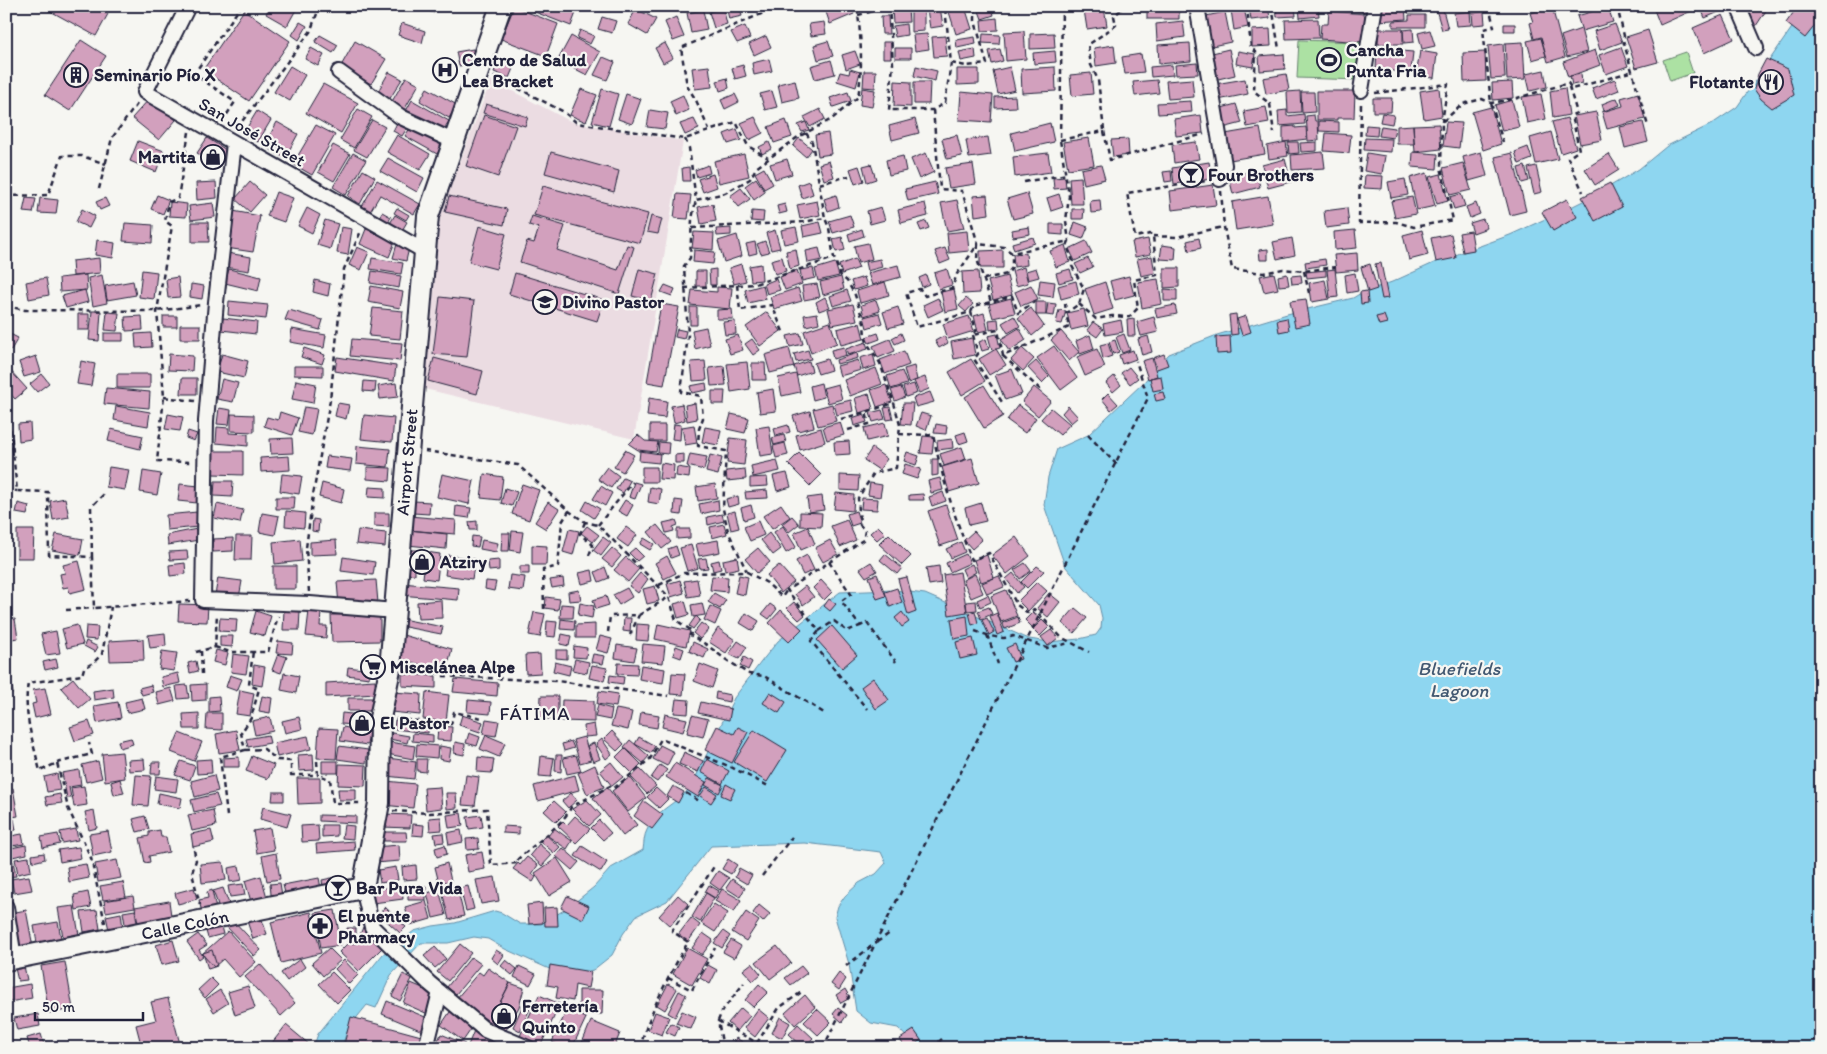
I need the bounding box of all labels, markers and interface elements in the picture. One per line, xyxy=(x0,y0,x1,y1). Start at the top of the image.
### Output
place label: Cancha Punta Fria xyxy=(1346,39,1427,82)
sports icon: Cancha Punta Fria xyxy=(1316,47,1342,73)
place label: Centro de Salud Lea Bracket xyxy=(462,49,586,92)
hospital icon: Centro de Salud Lea Bracket xyxy=(432,57,458,83)
building icon: Seminario Pío X xyxy=(63,62,89,88)
place label: Seminario Pío X xyxy=(94,64,215,86)
restaurant icon: Flotante xyxy=(1758,69,1784,95)
place label: Flotante xyxy=(1689,71,1754,93)
street label: San José Street xyxy=(195,93,310,172)
shop icon: Martita xyxy=(200,144,226,170)
place label: Martita xyxy=(138,146,197,168)
bar icon: Four Brothers xyxy=(1178,162,1204,188)
place label: Four Brothers xyxy=(1208,164,1314,186)
school or university icon: Divino Pastor xyxy=(532,289,558,315)
place label: Divino Pastor xyxy=(562,291,665,313)
street label: Airport Street xyxy=(391,407,423,516)
shop icon: Atziry xyxy=(409,549,435,575)
place label: Atziry xyxy=(439,551,487,573)
supermarket icon: Miscelánea Alpe xyxy=(360,654,386,680)
place label: Miscelánea Alpe xyxy=(390,656,515,678)
water label: Bluefields Lagoon xyxy=(1418,657,1502,702)
district label: FÁTIMA xyxy=(499,702,571,725)
shop icon: El Pastor xyxy=(349,710,375,736)
place label: El Pastor xyxy=(380,712,450,734)
bar icon: Bar Pura Vida xyxy=(325,875,351,901)
place label: Bar Pura Vida xyxy=(356,877,462,899)
street label: Calle Colón xyxy=(139,905,231,945)
place label: El puente Pharmacy xyxy=(338,905,416,948)
pharmacy icon: El puente Pharmacy xyxy=(307,913,333,939)
scale bar xyxy=(35,989,142,1021)
place label: Ferretería Quinto xyxy=(522,995,599,1038)
text: 50 m xyxy=(42,998,75,1016)
shop icon: Ferretería Quinto xyxy=(491,1003,517,1029)

